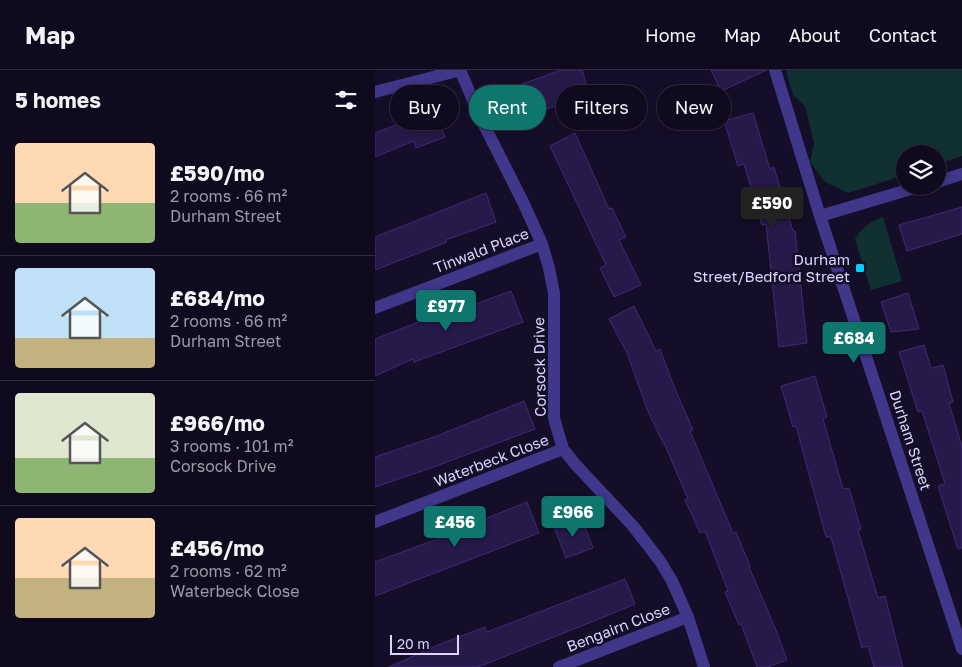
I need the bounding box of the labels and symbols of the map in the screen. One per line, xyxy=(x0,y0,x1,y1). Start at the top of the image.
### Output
pin: £590 xyxy=(742,186,802,229)
street label: Tinwald Place xyxy=(431,224,531,276)
place label: Durham Street/Bedford Street xyxy=(693,250,850,285)
marker: Durham Street/Bedford Street xyxy=(854,262,866,274)
pin: £977 xyxy=(416,290,476,332)
street label: Corsock Drive xyxy=(529,317,549,417)
pin: £684 xyxy=(824,322,884,364)
street label: Durham Street xyxy=(886,387,936,493)
street label: Waterbeck Close xyxy=(431,430,551,490)
pin: £966 xyxy=(543,496,603,538)
pin: £456 xyxy=(425,506,485,548)
street label: Bengairn Close xyxy=(564,599,672,655)
scale bar xyxy=(390,632,459,655)

